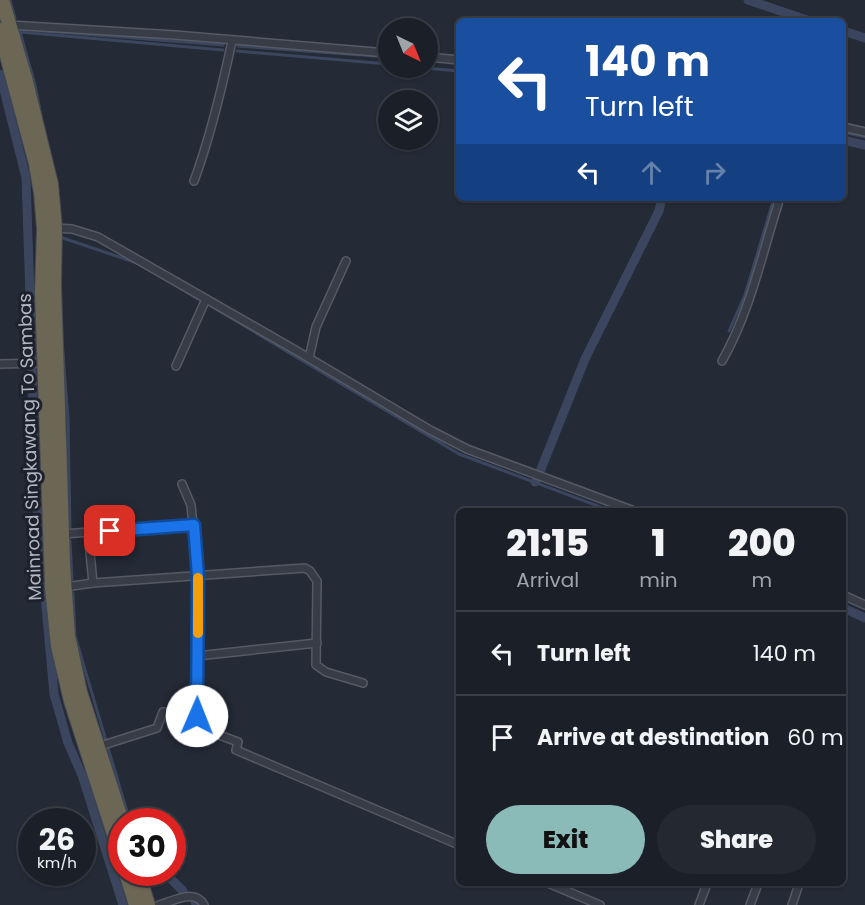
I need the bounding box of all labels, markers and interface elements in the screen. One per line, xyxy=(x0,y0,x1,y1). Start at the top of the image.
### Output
north arrow xyxy=(378,18,438,78)
map controls xyxy=(378,18,438,150)
text: 140 m xyxy=(585,32,710,91)
icon: left xyxy=(486,42,564,120)
text: Turn left xyxy=(585,88,694,125)
button: layers xyxy=(378,90,438,150)
icon: left xyxy=(572,156,605,189)
icon: ahead xyxy=(635,156,668,189)
icon: right xyxy=(698,156,731,189)
street label: Mainroad Singkawang To Sambas xyxy=(12,293,47,601)
pin xyxy=(84,505,135,556)
icon: arrive xyxy=(93,514,126,547)
text: 21:15 xyxy=(506,518,589,569)
text: 1 xyxy=(652,518,665,569)
text: 200 xyxy=(728,518,796,569)
text: Arrival xyxy=(516,566,579,594)
text: min xyxy=(639,566,678,594)
text: m xyxy=(752,566,772,594)
icon: left xyxy=(486,637,519,670)
text: Turn left xyxy=(537,638,631,669)
text: 140 m xyxy=(753,638,816,669)
position arrow xyxy=(165,684,229,748)
icon: arrive xyxy=(486,721,519,754)
text: Arrive at destination xyxy=(537,722,769,753)
text: 60 m xyxy=(787,722,844,753)
button: Exit xyxy=(486,805,645,874)
button: Share xyxy=(657,805,816,874)
speed limit sign: 30 xyxy=(108,808,186,886)
text: 26 xyxy=(39,818,75,861)
text: km/h xyxy=(37,852,77,873)

